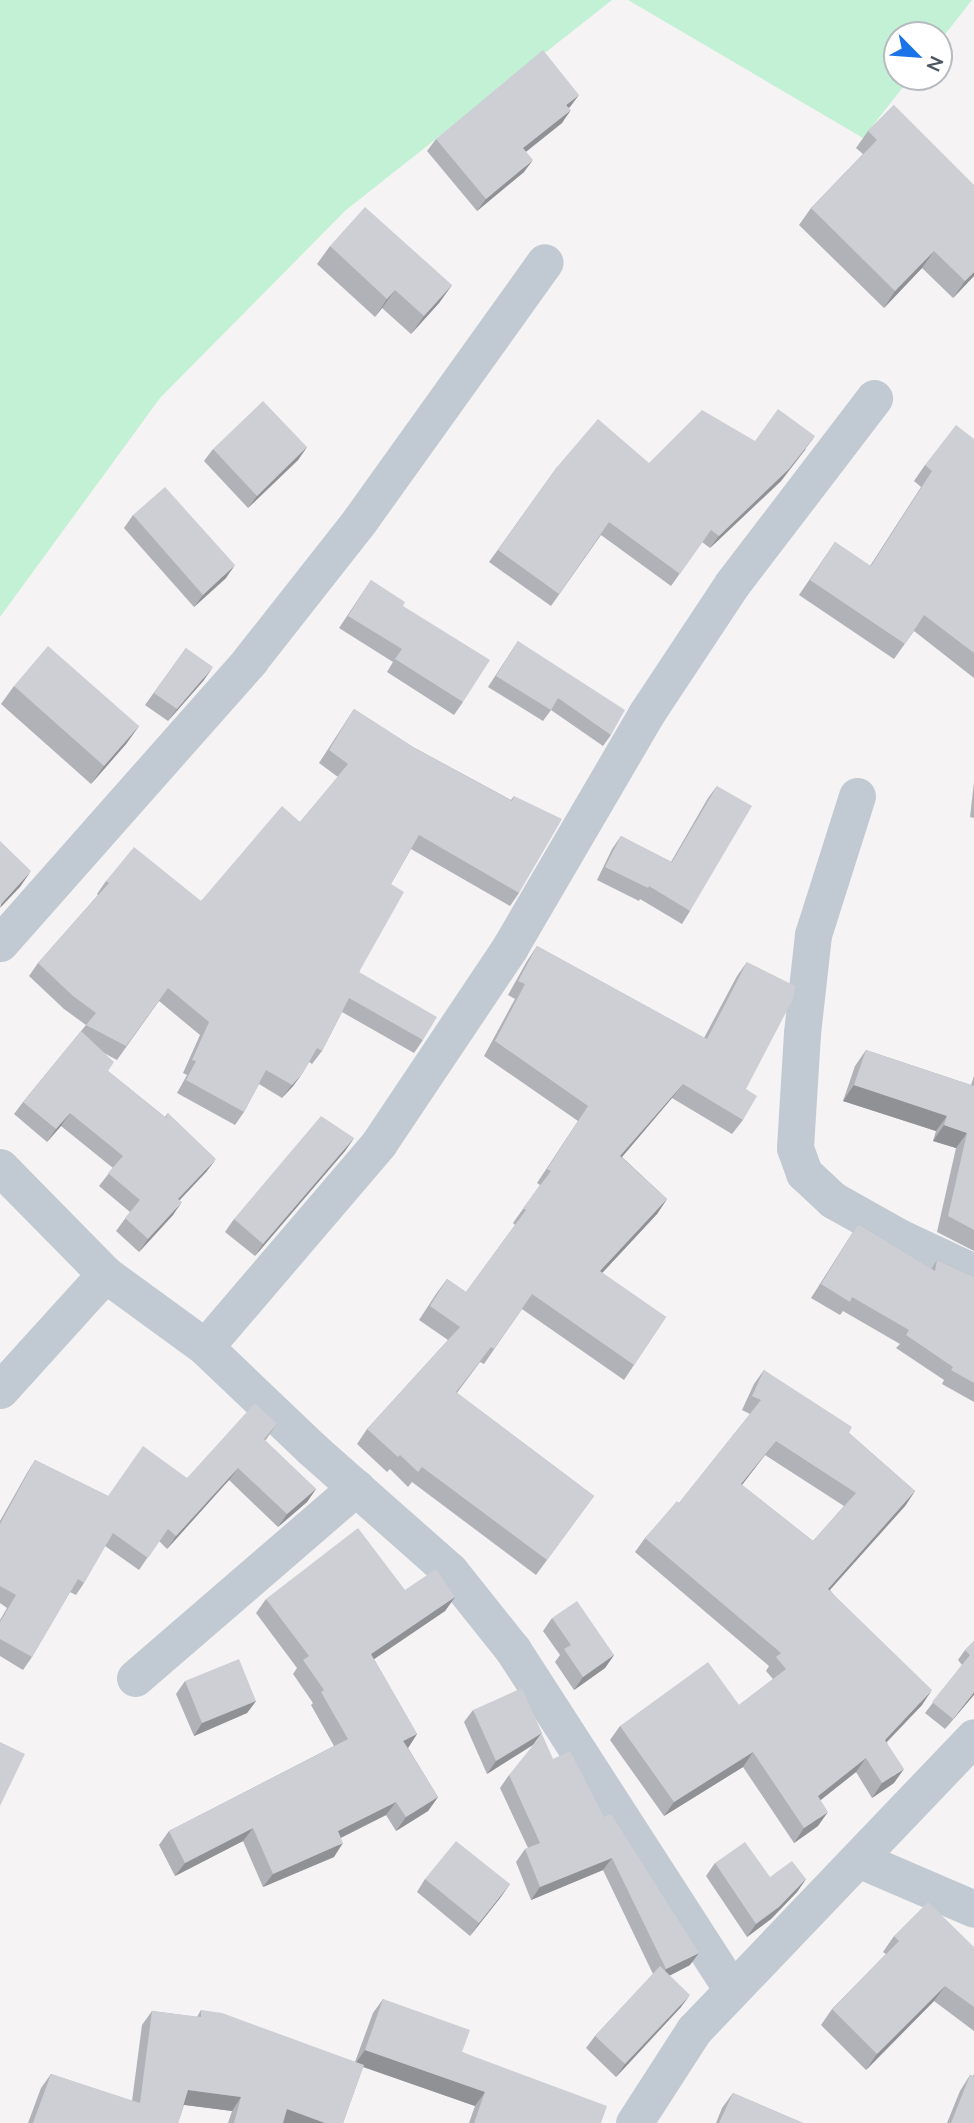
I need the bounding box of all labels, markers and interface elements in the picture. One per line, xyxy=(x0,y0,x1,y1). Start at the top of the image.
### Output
north arrow xyxy=(883,21,953,91)
text: N xyxy=(921,52,949,76)

